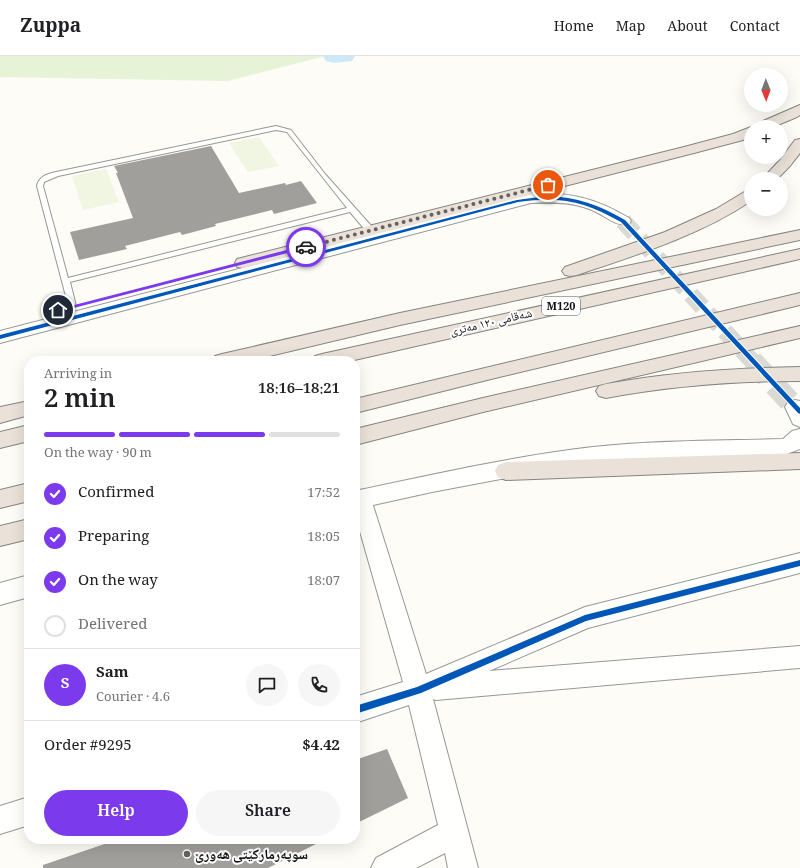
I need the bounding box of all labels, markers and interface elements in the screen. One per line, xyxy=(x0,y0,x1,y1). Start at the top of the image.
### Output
text: Zuppa xyxy=(20,12,81,44)
text: Home xyxy=(554,16,594,40)
text: Map xyxy=(616,16,645,40)
text: About xyxy=(667,16,708,40)
text: Contact xyxy=(730,16,780,40)
north arrow xyxy=(744,68,788,112)
map controls xyxy=(744,68,788,216)
button: + xyxy=(744,120,788,164)
pin xyxy=(531,168,565,202)
button: − xyxy=(744,172,788,216)
icon: bag xyxy=(537,174,559,196)
courier xyxy=(286,227,326,267)
icon: car xyxy=(295,236,317,258)
pin xyxy=(41,293,75,327)
road number: M120 xyxy=(542,297,580,315)
icon: home xyxy=(47,299,69,321)
street label: شەقامی ١٢٠ مەتری xyxy=(448,304,535,343)
text: Arriving in xyxy=(44,364,112,386)
text: 18:16–18:21 xyxy=(258,377,340,403)
text: 2 min xyxy=(44,379,116,423)
text: On the way · 90 m xyxy=(44,443,152,465)
text: Confirmed xyxy=(78,481,154,507)
icon: check xyxy=(44,483,66,505)
text: 17:52 xyxy=(307,483,340,505)
text: Preparing xyxy=(78,525,149,551)
icon: check xyxy=(44,527,66,549)
text: 18:05 xyxy=(307,527,340,549)
text: On the way xyxy=(78,569,158,595)
icon: check xyxy=(44,571,66,593)
text: 18:07 xyxy=(307,571,340,593)
text: Delivered xyxy=(78,613,147,639)
text: Sam xyxy=(96,661,128,687)
button: chat xyxy=(246,664,288,706)
button: phone xyxy=(298,664,340,706)
text: S xyxy=(61,672,69,698)
text: Courier · 4.6 xyxy=(96,687,170,709)
text: Order #9295 xyxy=(44,734,132,760)
text: $4.42 xyxy=(302,734,340,760)
button: Help xyxy=(44,790,188,836)
button: Share xyxy=(196,790,340,836)
place label: سوپەرمارکێتی هەورێ xyxy=(195,844,308,868)
marker: سوپەرمارکێتی هەورێ xyxy=(182,849,192,859)

